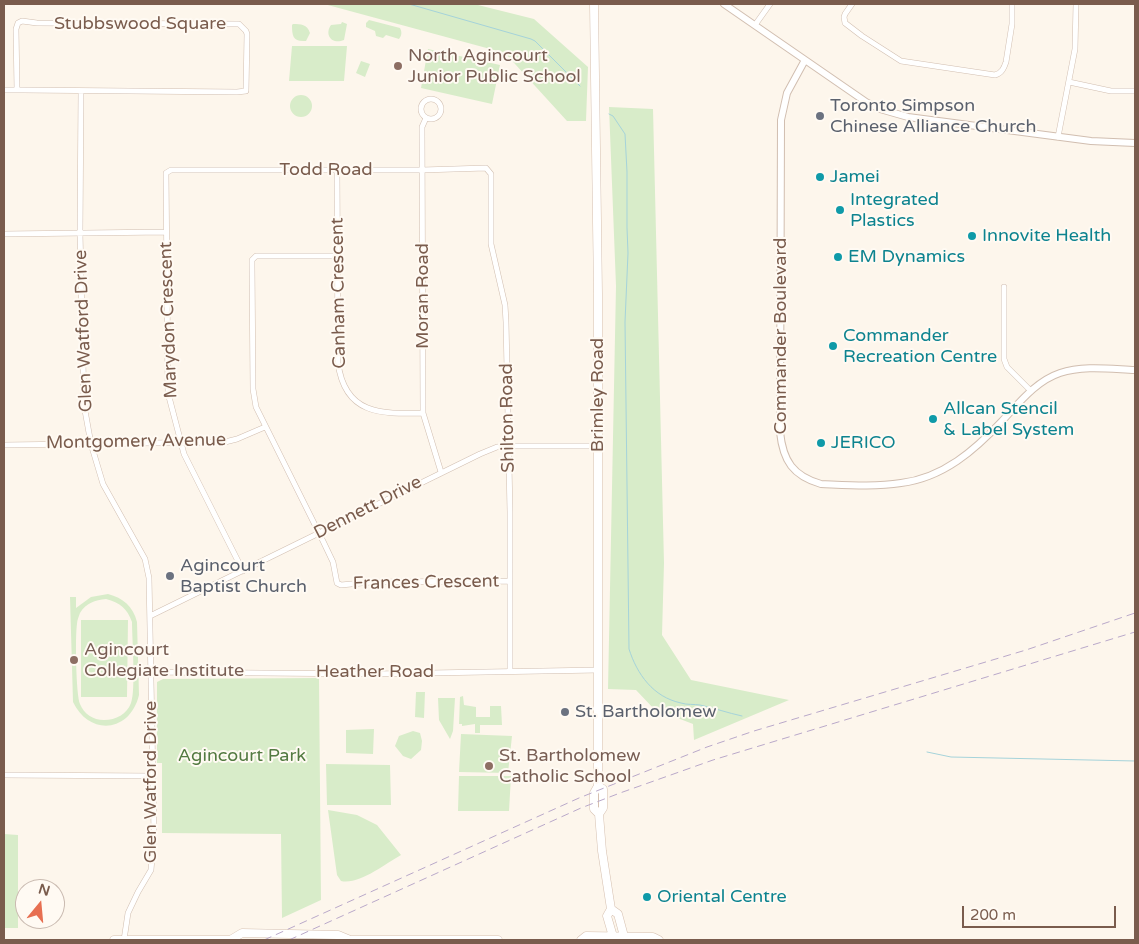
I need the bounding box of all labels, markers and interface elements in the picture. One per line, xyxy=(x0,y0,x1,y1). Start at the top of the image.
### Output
street label: Stubbswood Square xyxy=(54,13,226,35)
place label: North Agincourt Junior Public School xyxy=(408,45,581,88)
marker: North Agincourt Junior Public School xyxy=(392,60,404,72)
place label: Toronto Simpson Chinese Alliance Church xyxy=(830,95,1036,138)
marker: Toronto Simpson Chinese Alliance Church xyxy=(814,110,826,122)
street label: Todd Road xyxy=(279,159,373,181)
place label: Jamei xyxy=(830,166,880,188)
marker: Jamei xyxy=(814,171,826,183)
place label: Integrated Plastics xyxy=(850,189,939,232)
marker: Integrated Plastics xyxy=(834,204,846,216)
street label: Canham Crescent xyxy=(327,217,351,369)
place label: Innovite Health xyxy=(982,225,1111,247)
marker: Innovite Health xyxy=(966,230,978,242)
street label: Commander Boulevard xyxy=(770,238,792,434)
street label: Marydon Crescent xyxy=(155,241,183,399)
street label: Moran Road xyxy=(412,243,434,349)
place label: EM Dynamics xyxy=(848,246,965,268)
street label: Glen Watford Drive xyxy=(70,249,98,413)
marker: EM Dynamics xyxy=(832,251,844,263)
place label: Commander Recreation Centre xyxy=(843,325,997,368)
street label: Brimley Road xyxy=(587,338,609,452)
marker: Commander Recreation Centre xyxy=(827,340,839,352)
street label: Shilton Road xyxy=(496,363,520,473)
place label: Allcan Stencil & Label System xyxy=(943,398,1074,440)
marker: Allcan Stencil & Label System xyxy=(927,413,939,425)
street label: Montgomery Avenue xyxy=(46,430,226,454)
place label: JERICO xyxy=(831,432,896,454)
marker: JERICO xyxy=(815,437,827,449)
street label: Dennett Drive xyxy=(310,472,426,544)
place label: Agincourt Baptist Church xyxy=(180,555,307,598)
marker: Agincourt Baptist Church xyxy=(164,570,176,582)
street label: Frances Crescent xyxy=(353,571,499,595)
place label: Agincourt Collegiate Institute xyxy=(84,639,244,682)
marker: Agincourt Collegiate Institute xyxy=(68,654,80,666)
street label: Heather Road xyxy=(316,661,434,683)
street label: Glen Watford Drive xyxy=(140,701,162,863)
place label: St. Bartholomew xyxy=(575,701,716,723)
marker: St. Bartholomew xyxy=(559,706,571,718)
park label: Agincourt Park xyxy=(178,745,306,767)
place label: St. Bartholomew Catholic School xyxy=(499,745,640,788)
marker: St. Bartholomew Catholic School xyxy=(483,760,495,772)
north arrow xyxy=(15,879,65,929)
text: N xyxy=(36,880,52,900)
place label: Oriental Centre xyxy=(657,886,787,908)
marker: Oriental Centre xyxy=(641,891,653,903)
scale bar xyxy=(964,896,1118,928)
text: 200 m xyxy=(970,906,1016,924)

